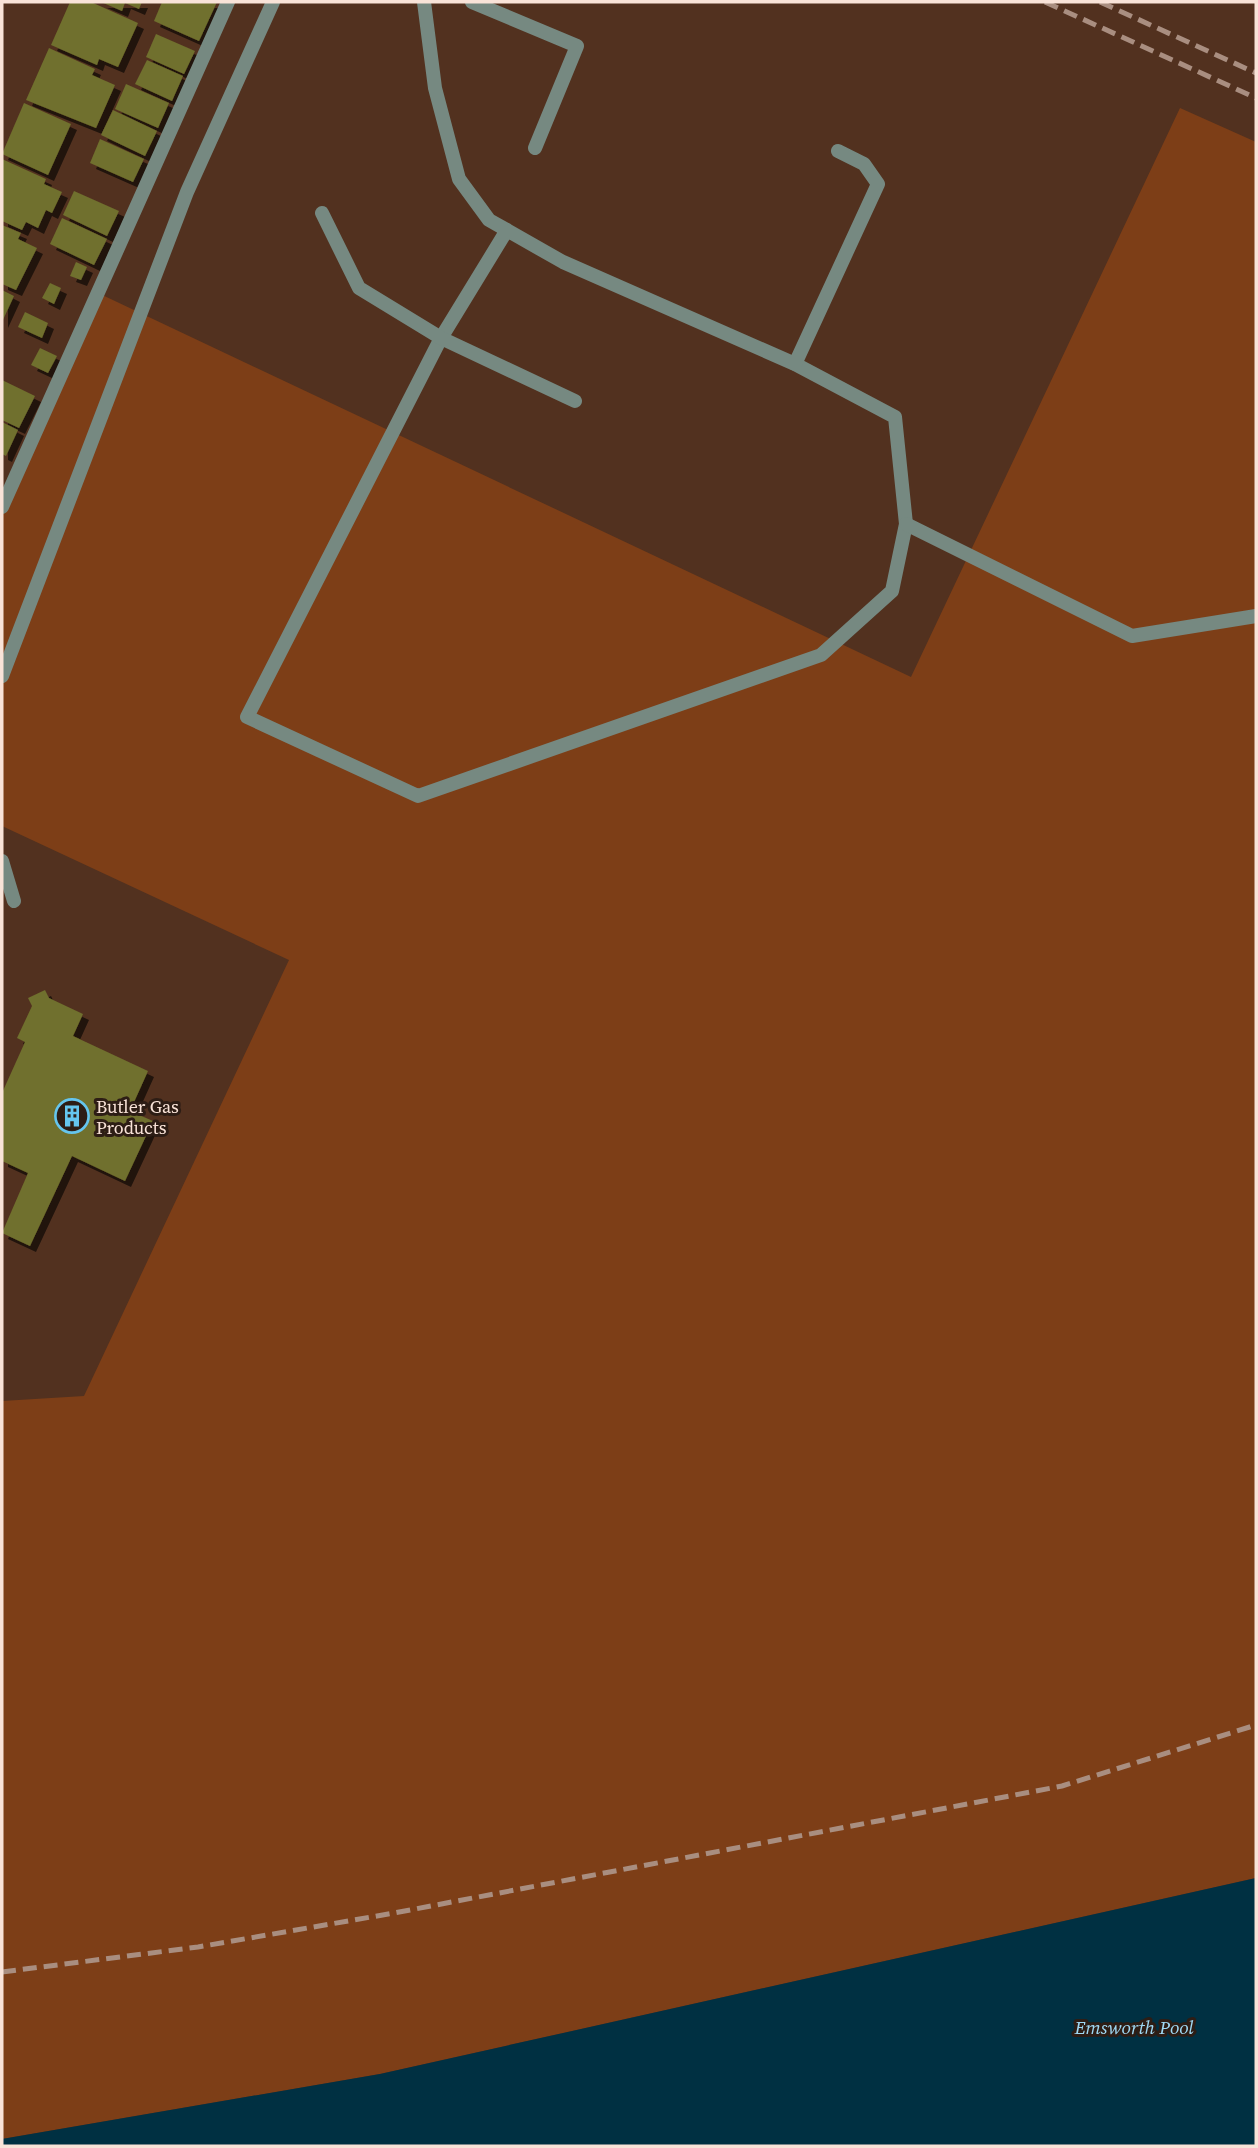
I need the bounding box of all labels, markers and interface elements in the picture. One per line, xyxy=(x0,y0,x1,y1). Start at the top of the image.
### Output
place label: Butler Gas Products xyxy=(96,1094,179,1140)
building icon: Butler Gas Products xyxy=(53,1097,91,1135)
water label: Emsworth Pool xyxy=(1073,2014,1194,2040)

